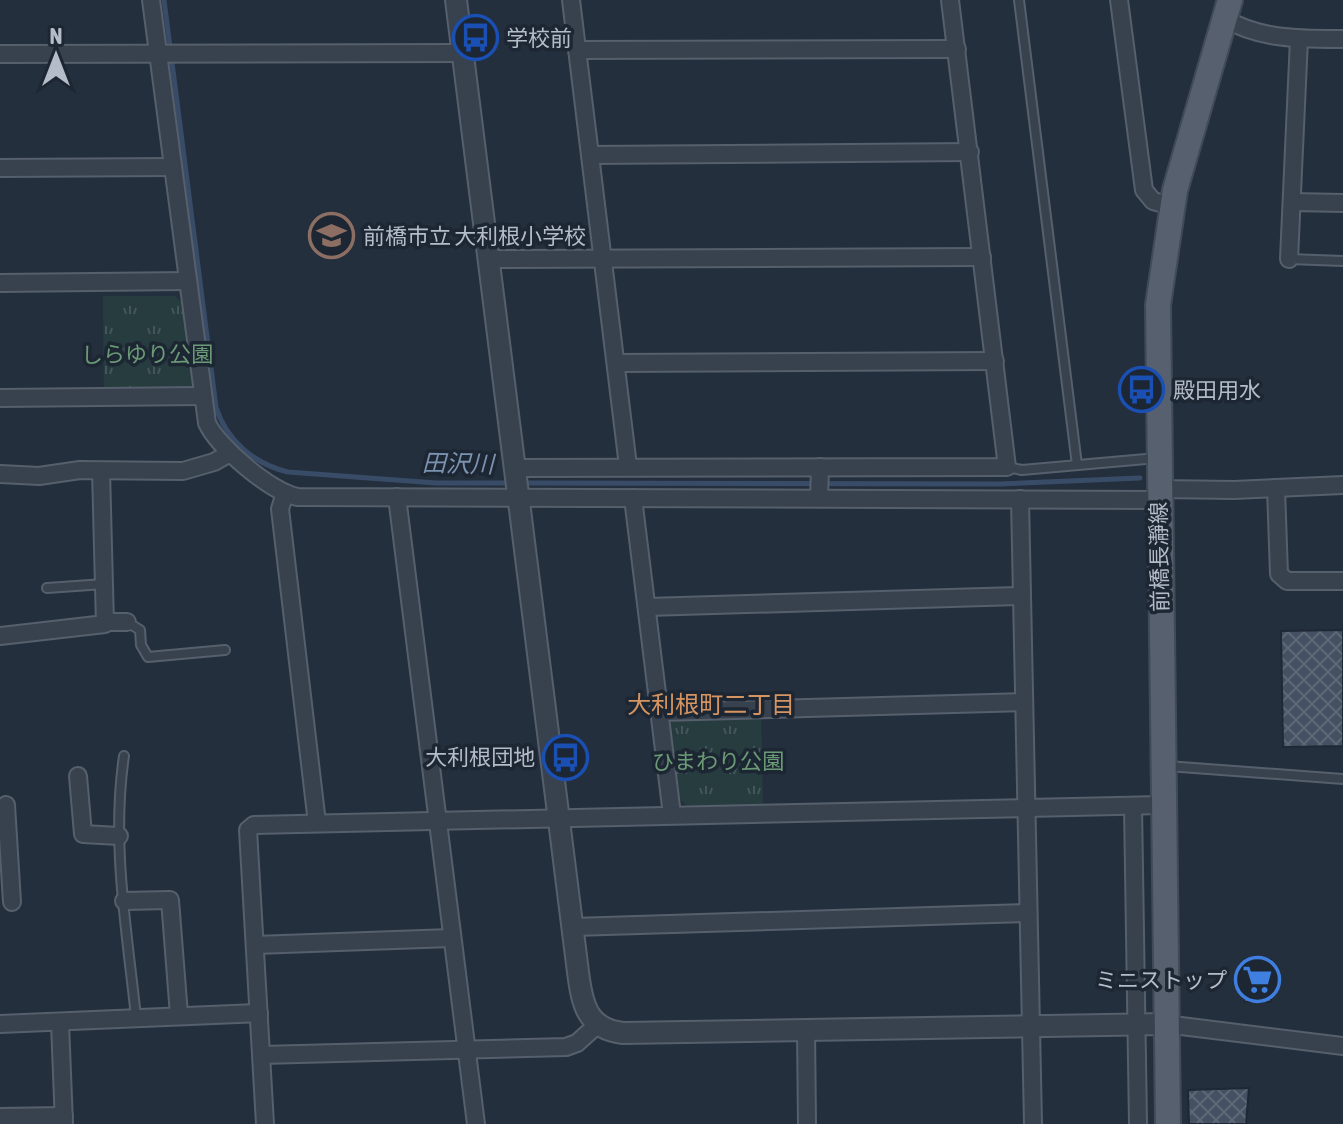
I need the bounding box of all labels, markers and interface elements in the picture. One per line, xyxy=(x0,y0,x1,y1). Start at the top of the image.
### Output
bus stop icon: 学校前 xyxy=(451,14,499,62)
north arrow xyxy=(16,16,96,96)
text: N xyxy=(50,23,62,49)
place label: 学校前 xyxy=(506,25,572,51)
school or university icon: 前橋市立 大利根小学校 xyxy=(308,212,356,260)
place label: 前橋市立 大利根小学校 xyxy=(363,223,586,249)
park label: しらゆり公園 xyxy=(81,341,213,367)
bus stop icon: 殿田用水 xyxy=(1118,366,1166,414)
place label: 殿田用水 xyxy=(1173,377,1261,403)
water label: 田沢川 xyxy=(422,449,497,478)
street label: 前橋長瀞線 xyxy=(1145,502,1173,612)
district label: 大利根町二丁目 xyxy=(627,691,795,718)
bus stop icon: 大利根団地 xyxy=(542,733,590,781)
place label: 大利根団地 xyxy=(425,744,535,770)
park label: ひまわり公園 xyxy=(652,748,784,774)
supermarket icon: ミニストップ xyxy=(1234,956,1282,1004)
place label: ミニストップ xyxy=(1095,967,1227,993)

